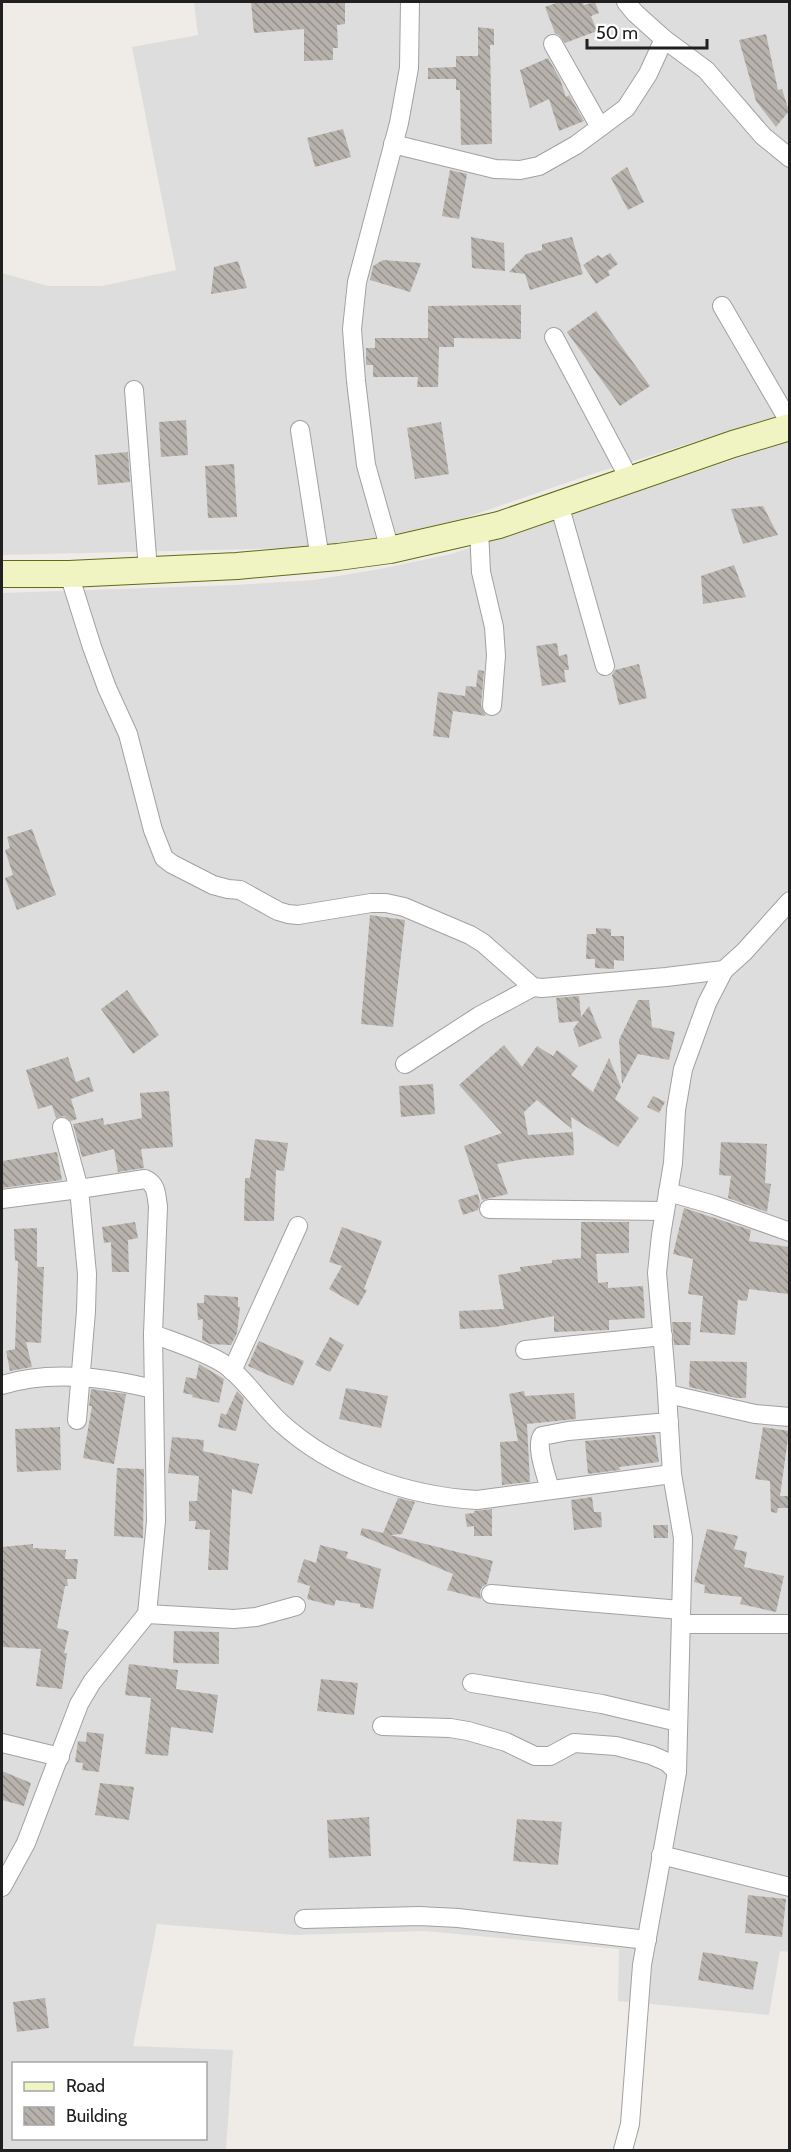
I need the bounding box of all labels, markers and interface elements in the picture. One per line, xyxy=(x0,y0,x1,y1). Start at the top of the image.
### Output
scale bar xyxy=(587,12,707,50)
text: 50 m xyxy=(596,22,638,44)
legend xyxy=(12,2062,207,2140)
text: Road xyxy=(66,2075,105,2097)
text: Building xyxy=(66,2105,128,2127)

